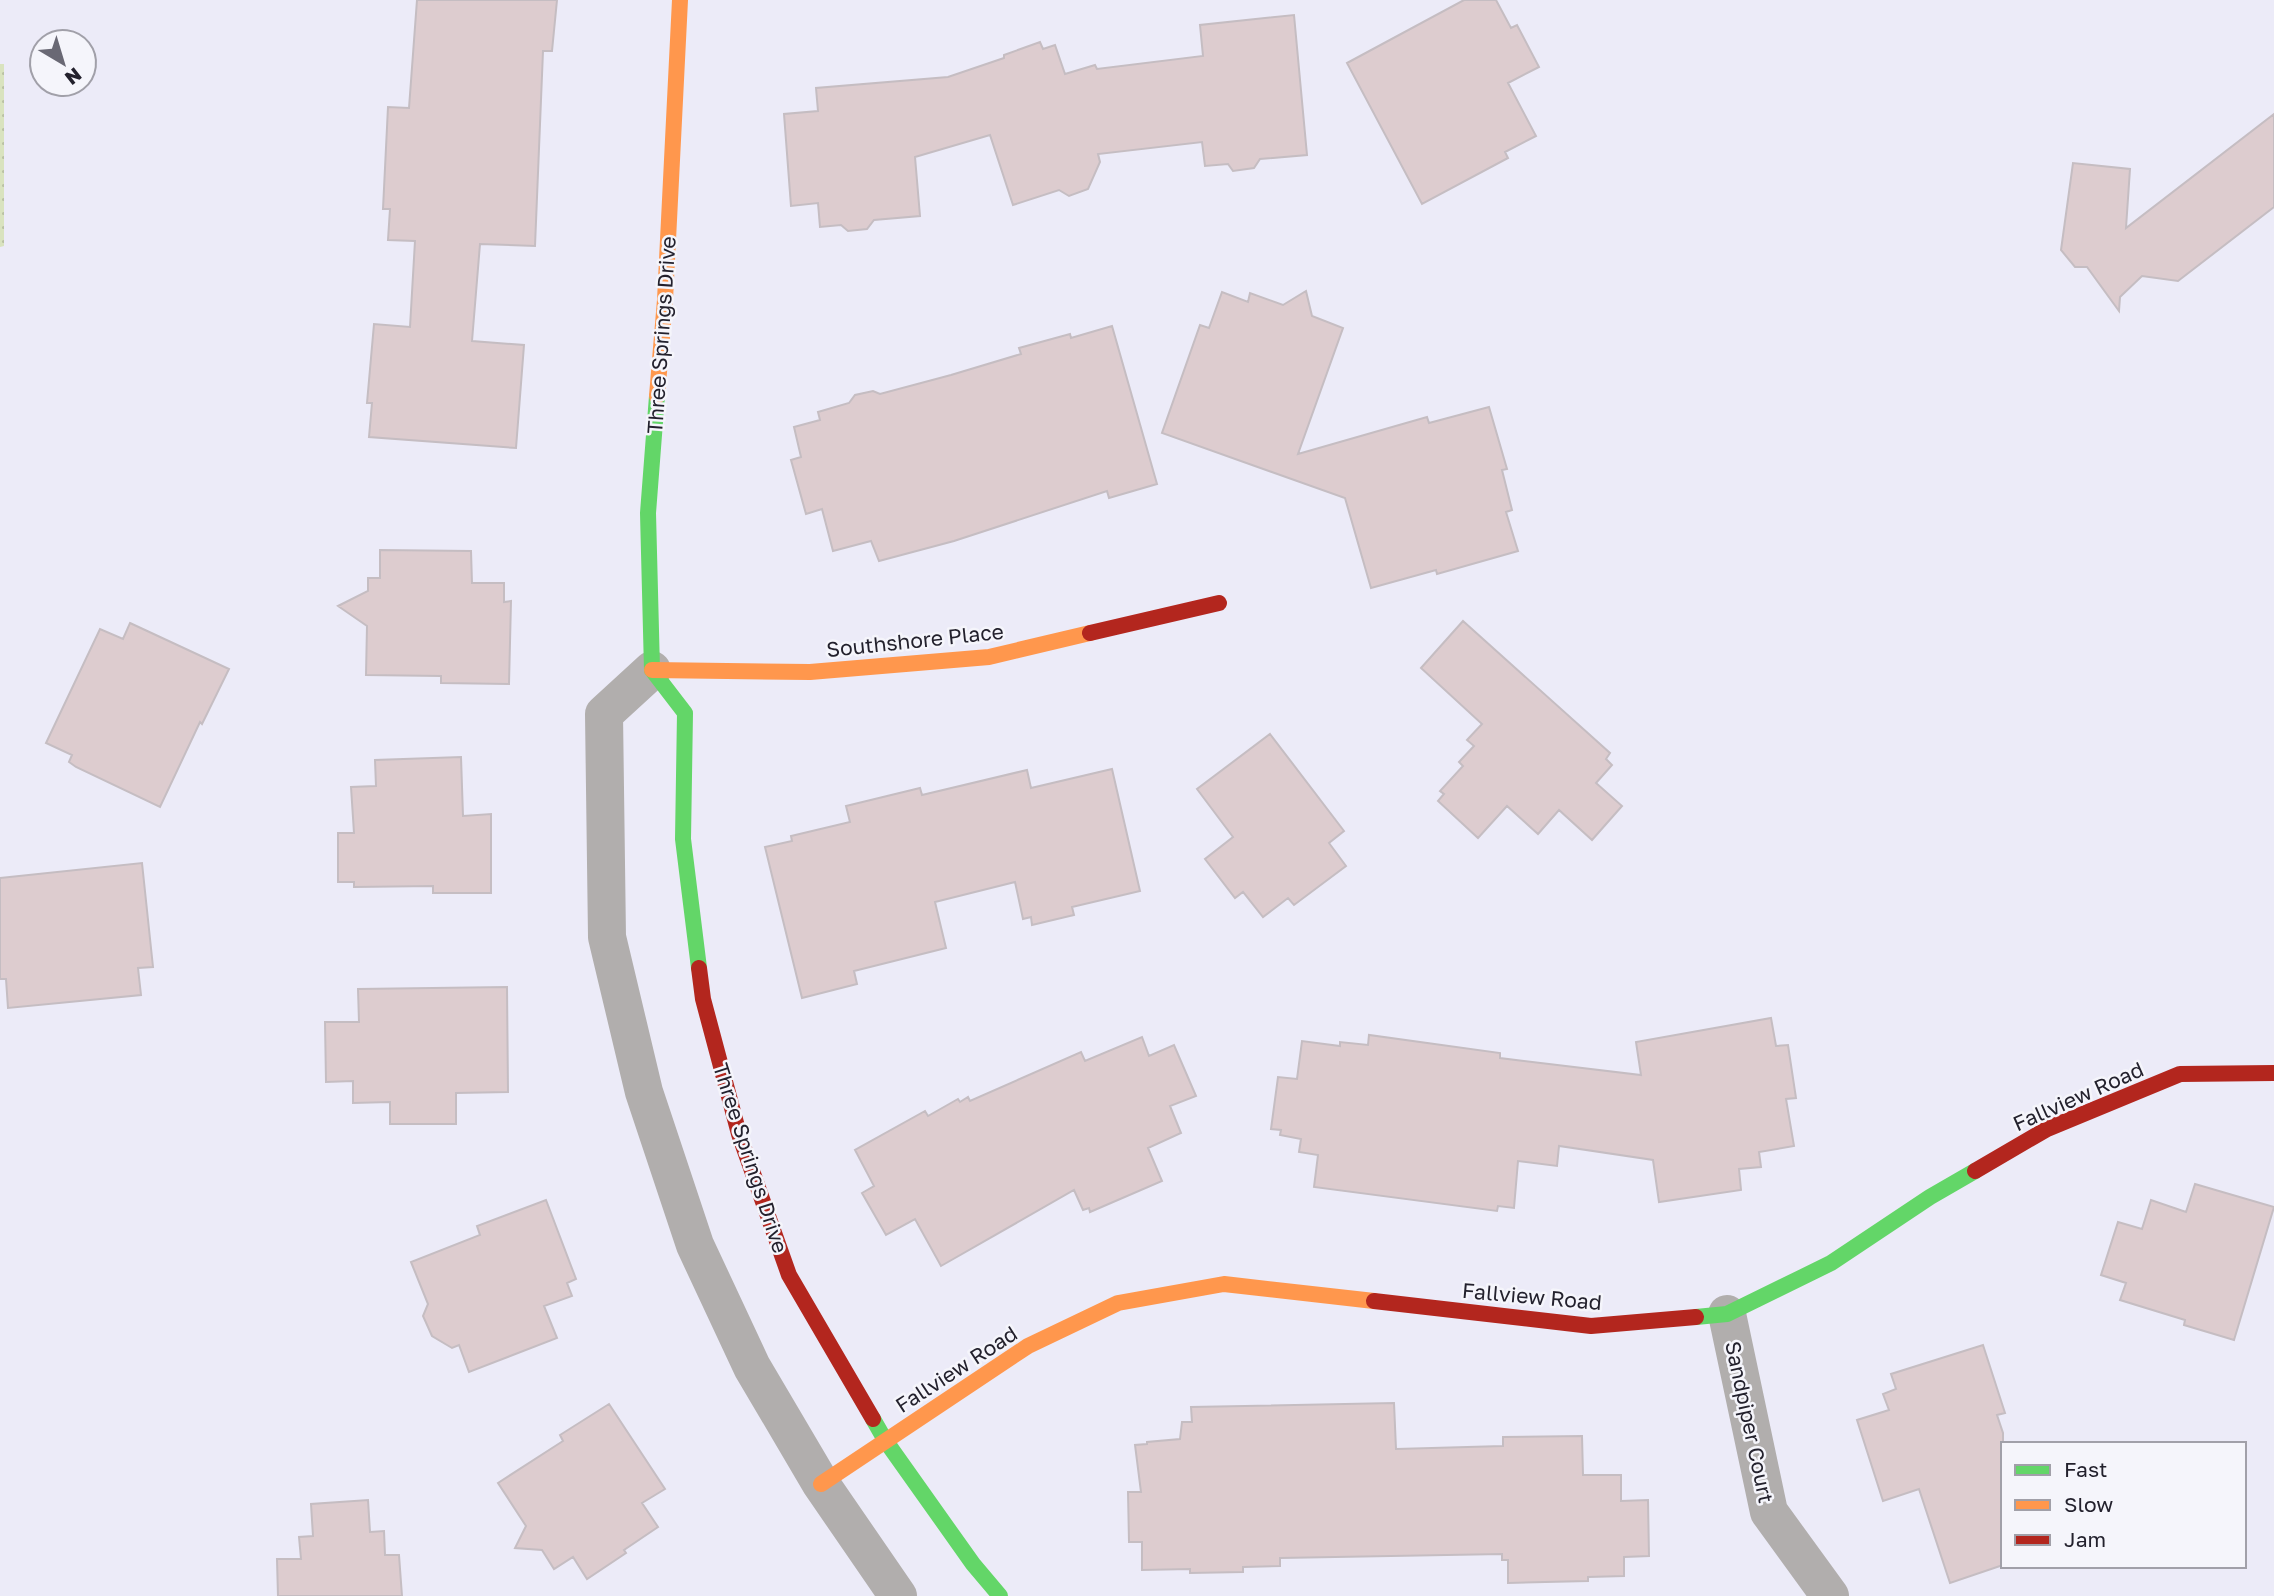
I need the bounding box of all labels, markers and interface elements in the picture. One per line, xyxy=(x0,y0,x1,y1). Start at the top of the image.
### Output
north arrow xyxy=(28,28,98,98)
text: N xyxy=(61,63,87,90)
street label: Three Springs Drive xyxy=(641,235,681,435)
street label: Southshore Place xyxy=(825,618,1005,662)
street label: Fallview Road xyxy=(2009,1056,2147,1136)
street label: Three Springs Drive xyxy=(708,1060,794,1256)
street label: Fallview Road xyxy=(1461,1277,1603,1315)
street label: Fallview Road xyxy=(890,1320,1022,1418)
street label: Sandpiper Court xyxy=(1720,1339,1780,1505)
legend xyxy=(2001,1442,2246,1568)
text: Fast xyxy=(2064,1456,2107,1482)
text: Slow xyxy=(2064,1491,2113,1517)
text: Jam xyxy=(2064,1526,2106,1552)

